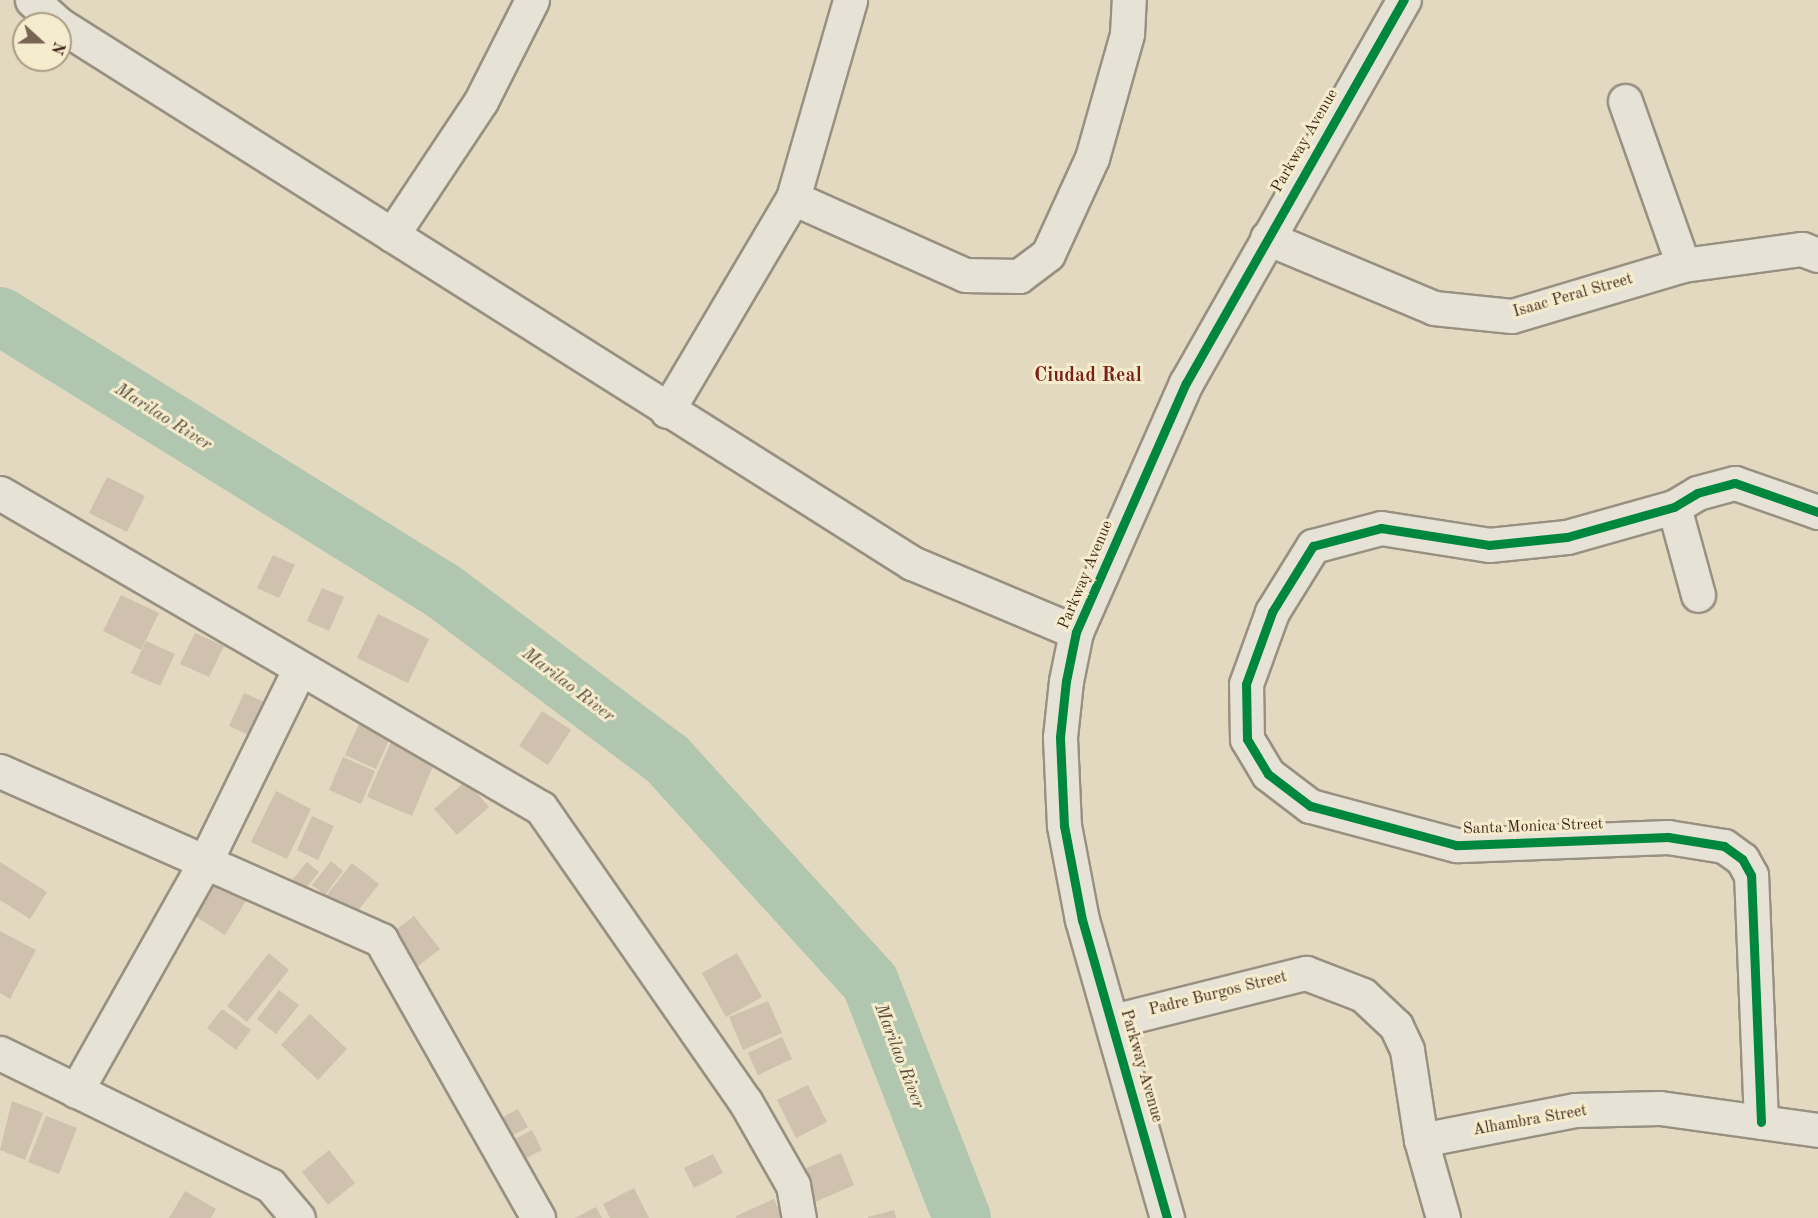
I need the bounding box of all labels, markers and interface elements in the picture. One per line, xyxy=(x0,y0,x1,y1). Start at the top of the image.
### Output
north arrow xyxy=(12,12,72,72)
text: N xyxy=(47,39,67,56)
street label: Parkway Avenue xyxy=(1268,86,1342,196)
street label: Isaac Peral Street xyxy=(1511,270,1635,322)
district label: Ciudad Real xyxy=(1034,364,1142,388)
water label: Marilao River xyxy=(111,379,215,455)
street label: Parkway Avenue xyxy=(1054,518,1118,632)
water label: Marilao River xyxy=(517,643,619,727)
street label: Santa Monica Street xyxy=(1462,815,1604,839)
street label: Padre Burgos Street xyxy=(1147,968,1289,1020)
water label: Marilao River xyxy=(869,1001,929,1111)
street label: Parkway Avenue xyxy=(1116,1007,1166,1125)
street label: Alhambra Street xyxy=(1472,1102,1588,1140)

